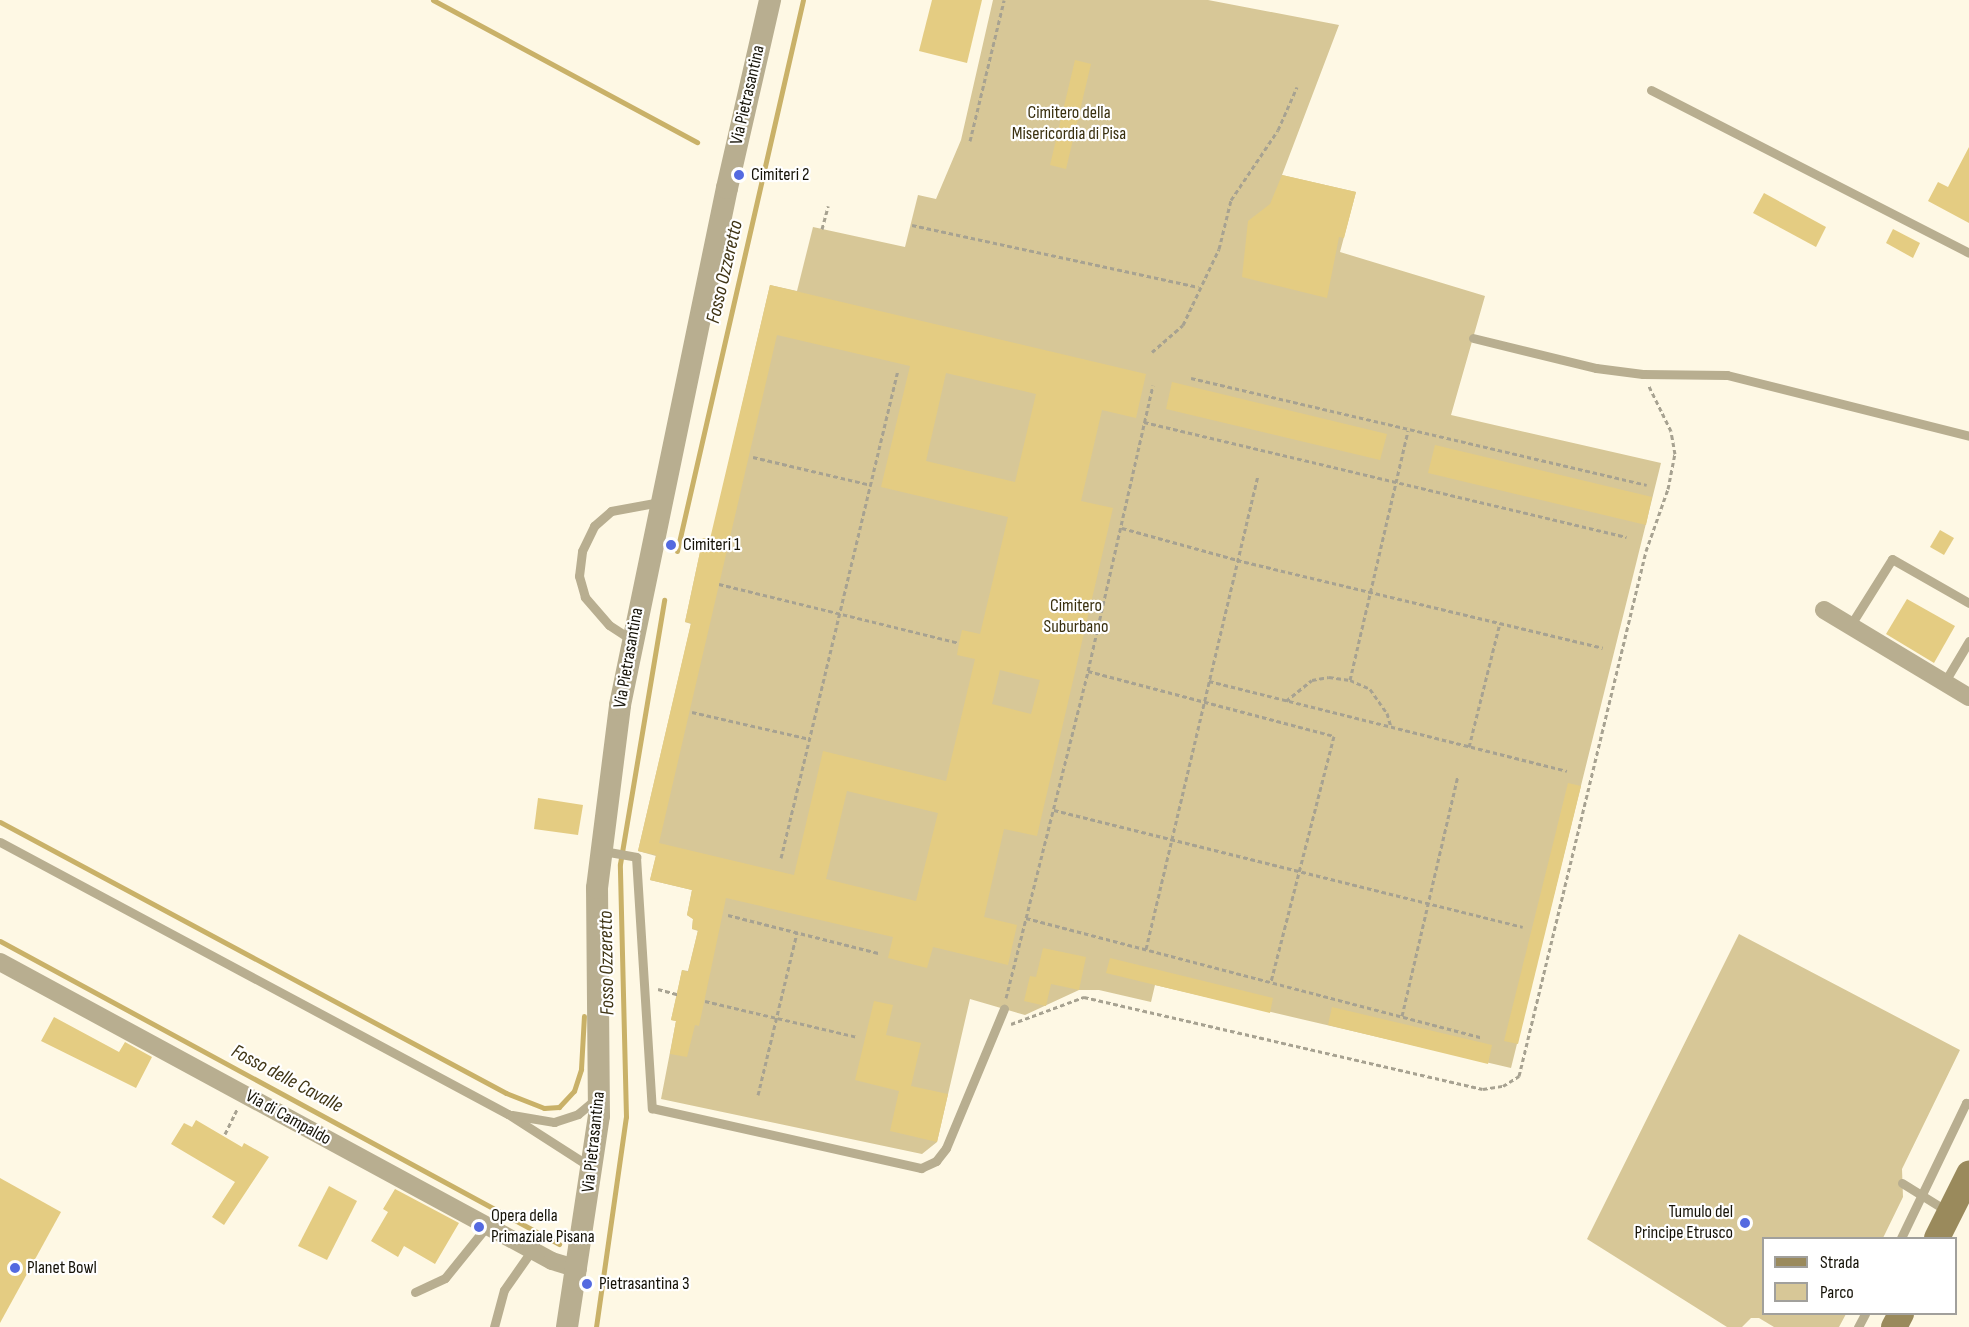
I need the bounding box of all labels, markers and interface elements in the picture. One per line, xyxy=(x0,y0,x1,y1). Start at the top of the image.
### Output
street label: Via Pietrasantina xyxy=(726,43,770,147)
park label: Cimitero della Misericordia di Pisa xyxy=(1012,103,1126,146)
place label: Cimiteri 2 xyxy=(751,164,809,186)
marker: Cimiteri 2 xyxy=(732,168,746,182)
water label: Fosso Ozzeretto xyxy=(702,218,748,326)
place label: Cimiteri 1 xyxy=(683,534,740,556)
marker: Cimiteri 1 xyxy=(664,538,678,552)
park label: Cimitero Suburbano xyxy=(1044,596,1108,638)
street label: Via Pietrasantina xyxy=(610,606,648,710)
water label: Fosso Ozzeretto xyxy=(594,910,620,1016)
water label: Fosso delle Cavalle xyxy=(227,1040,347,1118)
street label: Via di Campaldo xyxy=(241,1086,335,1150)
street label: Via Pietrasantina xyxy=(578,1091,610,1193)
place label: Tumulo del Principe Etrusco xyxy=(1634,1202,1733,1244)
place label: Opera della Primaziale Pisana xyxy=(491,1206,595,1248)
marker: Tumulo del Principe Etrusco xyxy=(1738,1216,1752,1230)
marker: Opera della Primaziale Pisana xyxy=(472,1220,486,1234)
legend xyxy=(1762,1237,1957,1315)
text: Strada xyxy=(1820,1252,1859,1273)
place label: Planet Bowl xyxy=(27,1257,97,1279)
marker: Planet Bowl xyxy=(8,1261,22,1275)
place label: Pietrasantina 3 xyxy=(599,1273,689,1295)
marker: Pietrasantina 3 xyxy=(580,1277,594,1291)
text: Parco xyxy=(1820,1282,1854,1303)

